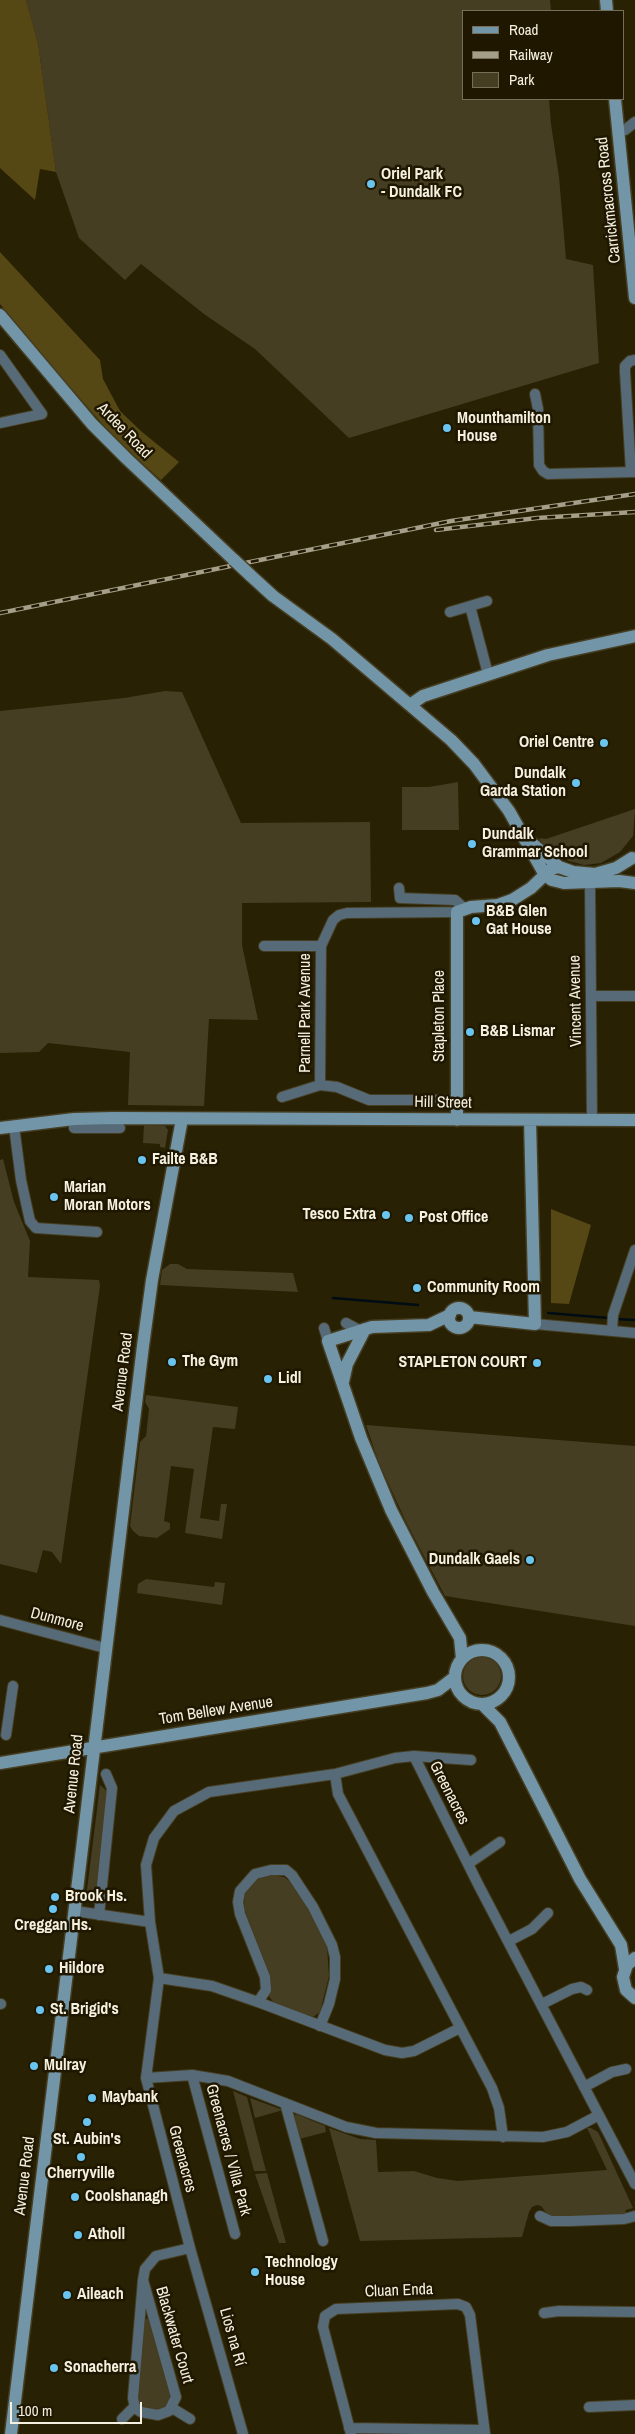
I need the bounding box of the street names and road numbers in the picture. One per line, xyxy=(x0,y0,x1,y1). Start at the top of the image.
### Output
street label: Carrickmacross Road xyxy=(593,136,625,264)
street label: Ardee Road xyxy=(93,399,155,463)
street label: Parnell Park Avenue xyxy=(296,953,316,1073)
street label: Vincent Avenue xyxy=(566,955,586,1047)
street label: Stapleton Place xyxy=(430,970,450,1062)
street label: Hill Street xyxy=(414,1093,472,1113)
street label: Avenue Road xyxy=(109,1331,137,1413)
street label: Dunmore xyxy=(28,1604,86,1636)
street label: Tom Bellew Avenue xyxy=(158,1693,274,1729)
street label: Avenue Road xyxy=(60,1734,88,1814)
street label: Greenacres xyxy=(425,1758,473,1828)
street label: Greenacres / Villa Park xyxy=(201,2082,255,2218)
street label: Greenacres xyxy=(164,2123,200,2195)
street label: Avenue Road xyxy=(11,2135,39,2217)
street label: Cluan Enda xyxy=(364,2280,434,2302)
street label: Blackwater Court xyxy=(151,2284,197,2386)
street label: Lios na Rí xyxy=(215,2306,249,2368)

